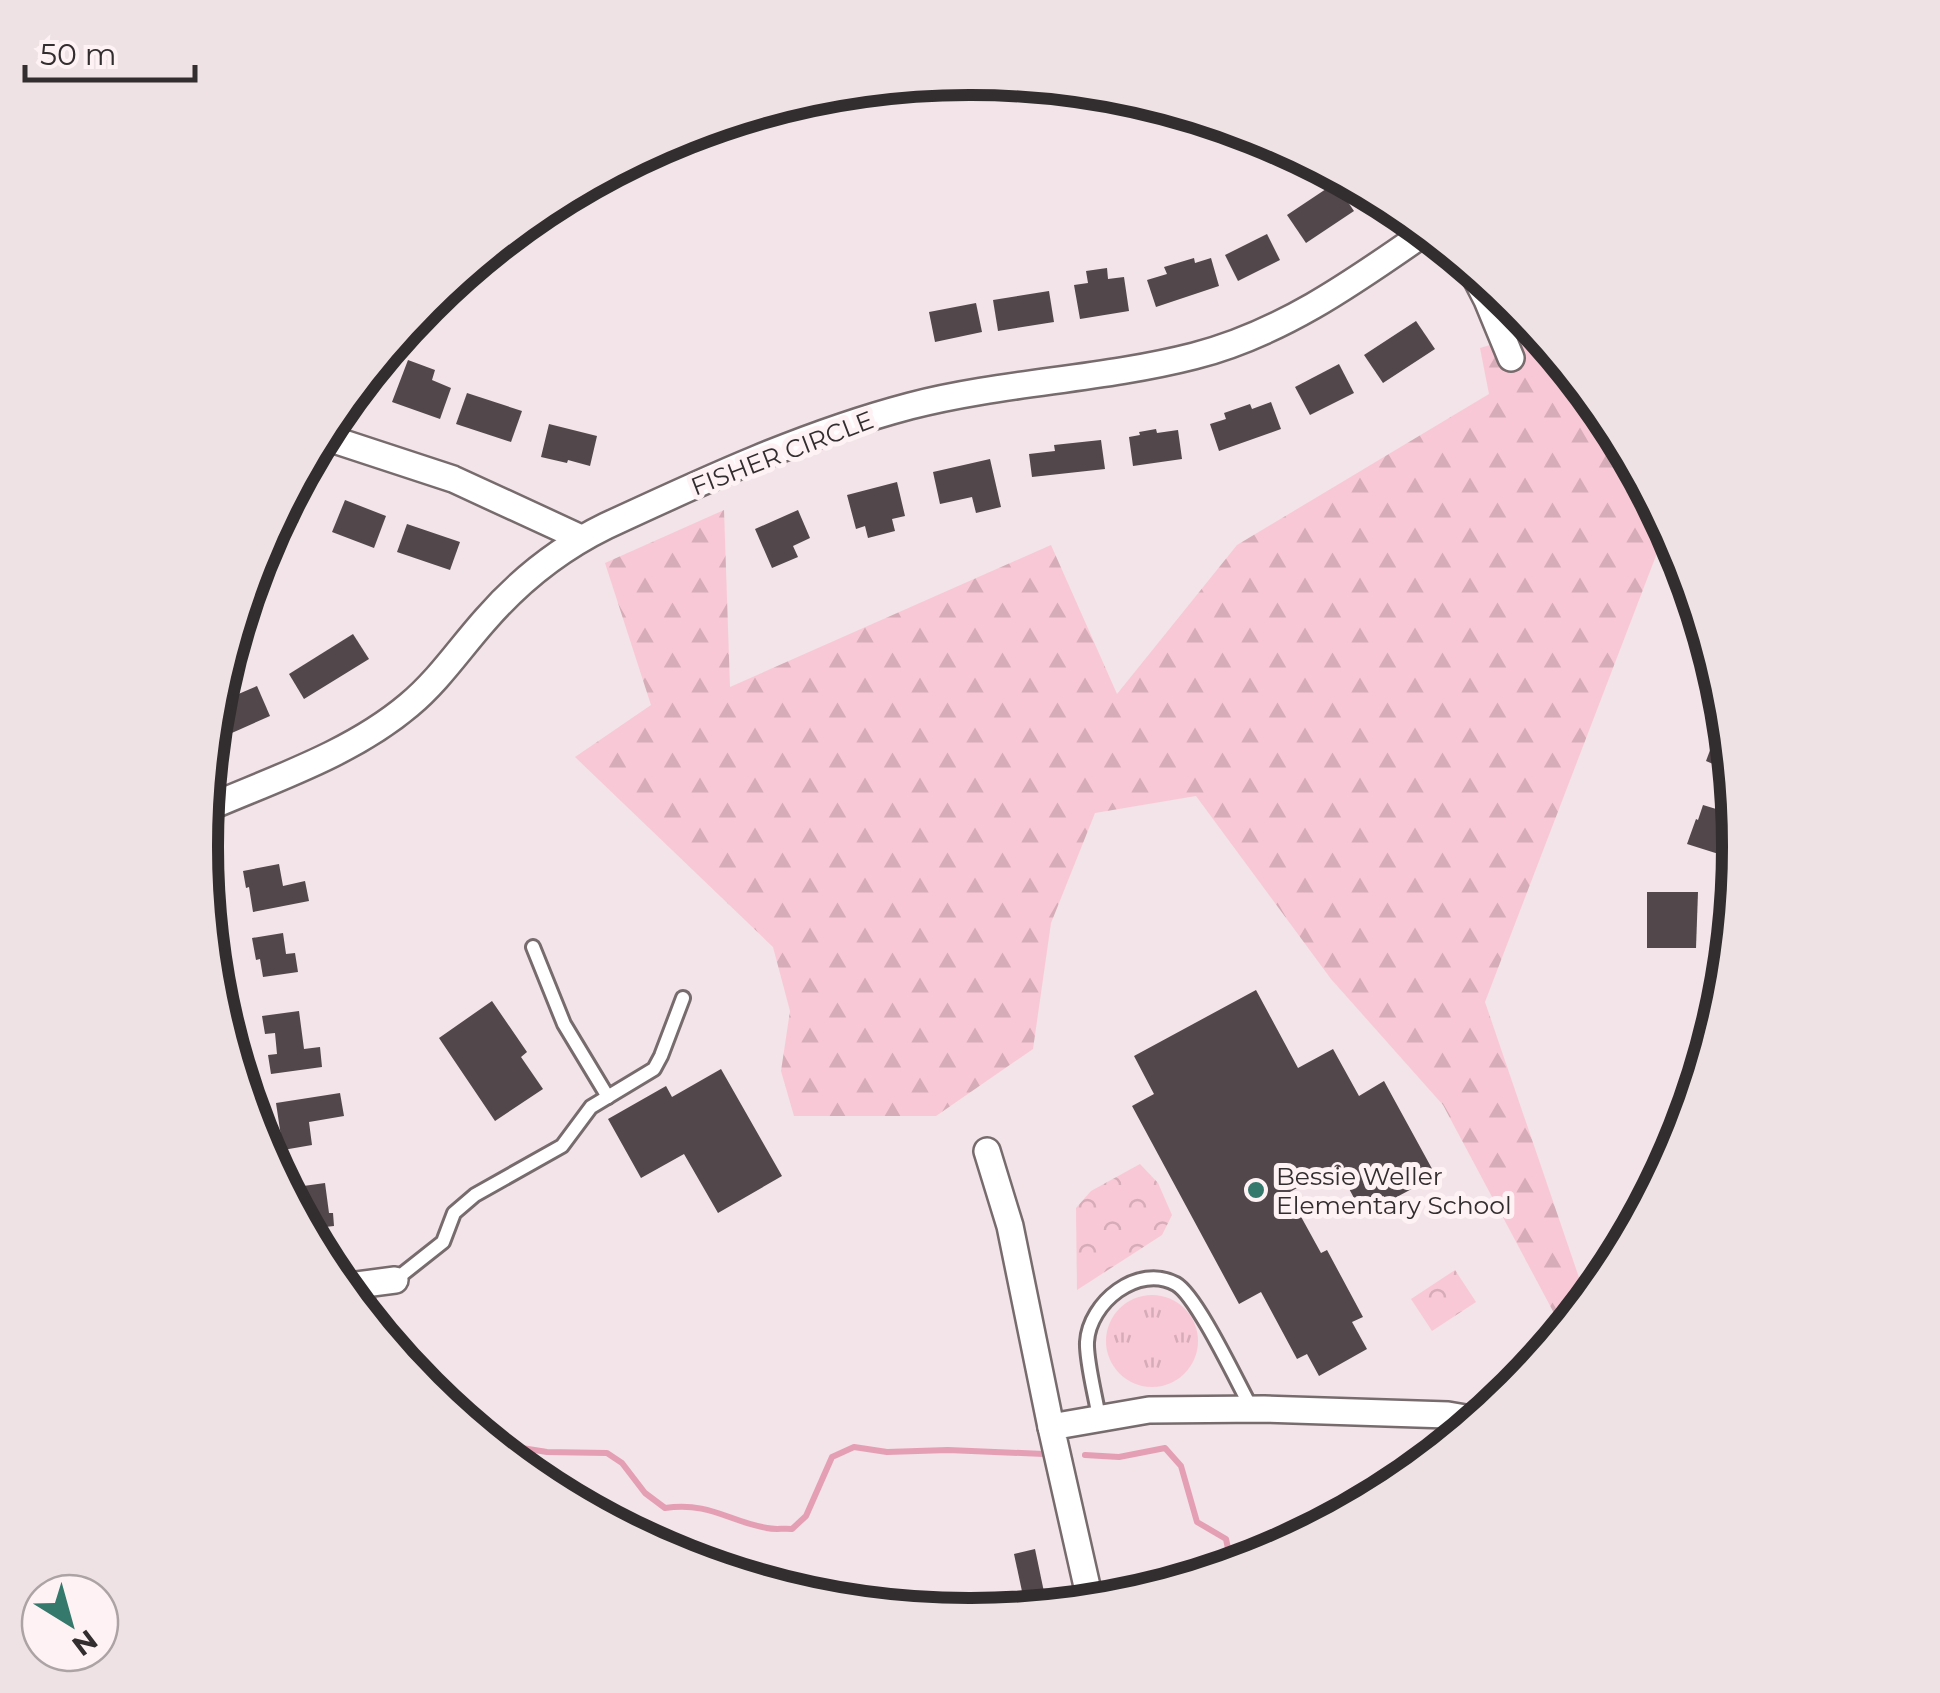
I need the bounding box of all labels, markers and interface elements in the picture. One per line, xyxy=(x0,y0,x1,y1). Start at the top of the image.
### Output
scale bar xyxy=(25,20,195,82)
text: 50 m xyxy=(40,36,117,73)
street label: FISHER CIRCLE xyxy=(687,404,877,502)
place label: Bessie Weller Elementary School xyxy=(1276,1161,1512,1220)
marker: Bessie Weller Elementary School xyxy=(1245,1179,1267,1201)
north arrow xyxy=(20,1573,120,1673)
text: N xyxy=(66,1623,104,1663)

